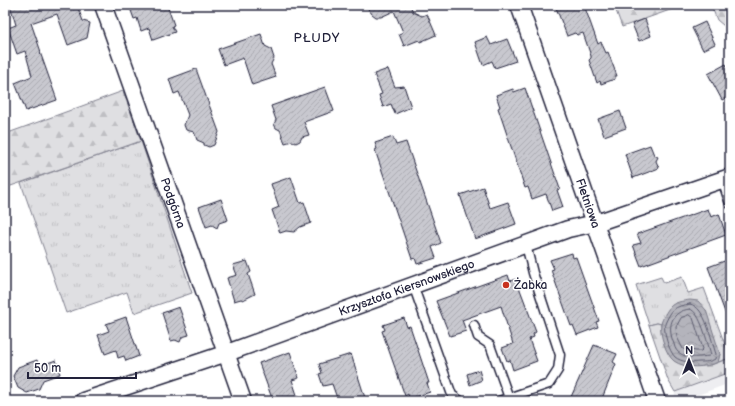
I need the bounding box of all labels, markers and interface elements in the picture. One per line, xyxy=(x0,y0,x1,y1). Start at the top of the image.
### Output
district label: PŁUDY xyxy=(294,30,340,46)
street label: Podgórna xyxy=(157,176,189,230)
street label: Fletniowa xyxy=(573,176,604,230)
street label: Krzysztofa Kiersnowskiego xyxy=(337,256,477,319)
place label: Żabka xyxy=(513,277,548,293)
marker: Żabka xyxy=(501,280,511,290)
north arrow xyxy=(669,340,709,380)
text: N xyxy=(685,344,693,357)
scale bar xyxy=(28,354,136,380)
text: 50 m xyxy=(34,361,61,376)

